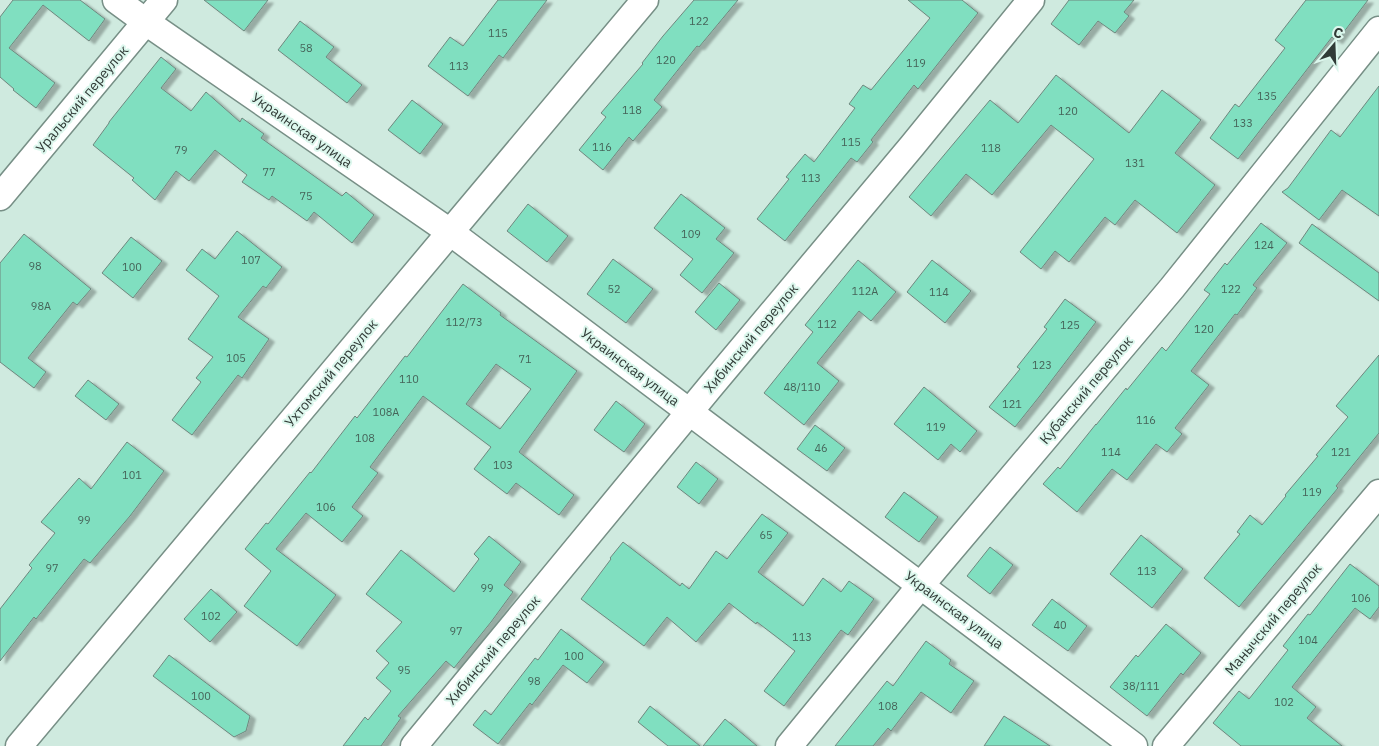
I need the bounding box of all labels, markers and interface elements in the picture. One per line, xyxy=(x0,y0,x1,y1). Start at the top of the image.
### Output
house number: 122 xyxy=(689,14,709,28)
north arrow xyxy=(1309,20,1359,70)
text: С xyxy=(1331,23,1345,43)
house number: 115 xyxy=(488,26,508,40)
street label: Уральский переулок xyxy=(32,41,132,156)
house number: 58 xyxy=(299,41,313,55)
house number: 120 xyxy=(656,53,676,67)
house number: 119 xyxy=(906,56,926,70)
house number: 113 xyxy=(449,59,469,73)
street label: Украинская улица xyxy=(248,88,356,172)
house number: 135 xyxy=(1257,89,1277,103)
house number: 118 xyxy=(622,103,642,117)
house number: 120 xyxy=(1058,104,1078,118)
house number: 133 xyxy=(1233,116,1253,130)
house number: 115 xyxy=(841,135,861,149)
house number: 116 xyxy=(592,140,612,154)
house number: 118 xyxy=(981,141,1001,155)
house number: 79 xyxy=(174,143,188,157)
house number: 131 xyxy=(1125,156,1145,170)
house number: 77 xyxy=(262,165,276,179)
house number: 113 xyxy=(801,171,821,185)
house number: 75 xyxy=(299,189,313,203)
house number: 109 xyxy=(681,227,701,241)
house number: 124 xyxy=(1254,238,1274,252)
house number: 107 xyxy=(241,253,261,267)
house number: 98 xyxy=(28,259,42,273)
house number: 100 xyxy=(122,260,142,274)
street label: Хибинский переулок xyxy=(700,279,802,396)
house number: 52 xyxy=(607,282,621,296)
house number: 122 xyxy=(1221,282,1241,296)
house number: 112А xyxy=(852,284,878,298)
house number: 114 xyxy=(929,285,949,299)
house number: 98А xyxy=(31,299,51,313)
street label: Ухтомский переулок xyxy=(281,315,382,431)
house number: 112/73 xyxy=(445,315,483,329)
house number: 112 xyxy=(817,317,837,331)
house number: 125 xyxy=(1060,318,1080,332)
house number: 120 xyxy=(1194,322,1214,336)
street label: Украинская улица xyxy=(577,324,683,410)
street label: Кубанский переулок xyxy=(1035,332,1137,448)
house number: 105 xyxy=(226,351,246,365)
house number: 71 xyxy=(518,352,532,366)
house number: 123 xyxy=(1032,358,1052,372)
house number: 110 xyxy=(399,372,419,386)
house number: 48/110 xyxy=(783,380,821,394)
house number: 121 xyxy=(1002,397,1022,411)
house number: 108А xyxy=(373,405,399,419)
house number: 116 xyxy=(1136,413,1156,427)
house number: 119 xyxy=(926,420,946,434)
house number: 108 xyxy=(355,431,375,445)
house number: 46 xyxy=(814,441,828,455)
house number: 114 xyxy=(1101,445,1121,459)
house number: 121 xyxy=(1331,445,1351,459)
house number: 103 xyxy=(493,458,513,472)
house number: 101 xyxy=(122,468,142,482)
house number: 119 xyxy=(1302,485,1322,499)
house number: 106 xyxy=(316,500,336,514)
house number: 99 xyxy=(77,513,91,527)
house number: 65 xyxy=(759,528,773,542)
street label: Манычский переулок xyxy=(1221,559,1325,679)
house number: 97 xyxy=(45,561,59,575)
house number: 113 xyxy=(1137,564,1157,578)
street label: Украинская улица xyxy=(901,567,1007,653)
house number: 99 xyxy=(480,581,494,595)
street label: Хибинский переулок xyxy=(442,591,544,708)
house number: 106 xyxy=(1351,591,1371,605)
house number: 102 xyxy=(201,609,221,623)
house number: 40 xyxy=(1053,618,1067,632)
house number: 97 xyxy=(449,624,463,638)
house number: 113 xyxy=(792,630,812,644)
house number: 104 xyxy=(1298,633,1318,647)
house number: 100 xyxy=(564,649,584,663)
house number: 95 xyxy=(397,663,411,677)
house number: 98 xyxy=(527,674,541,688)
house number: 38/111 xyxy=(1122,679,1160,693)
house number: 100 xyxy=(191,689,211,703)
house number: 102 xyxy=(1274,695,1294,709)
house number: 108 xyxy=(878,699,898,713)

